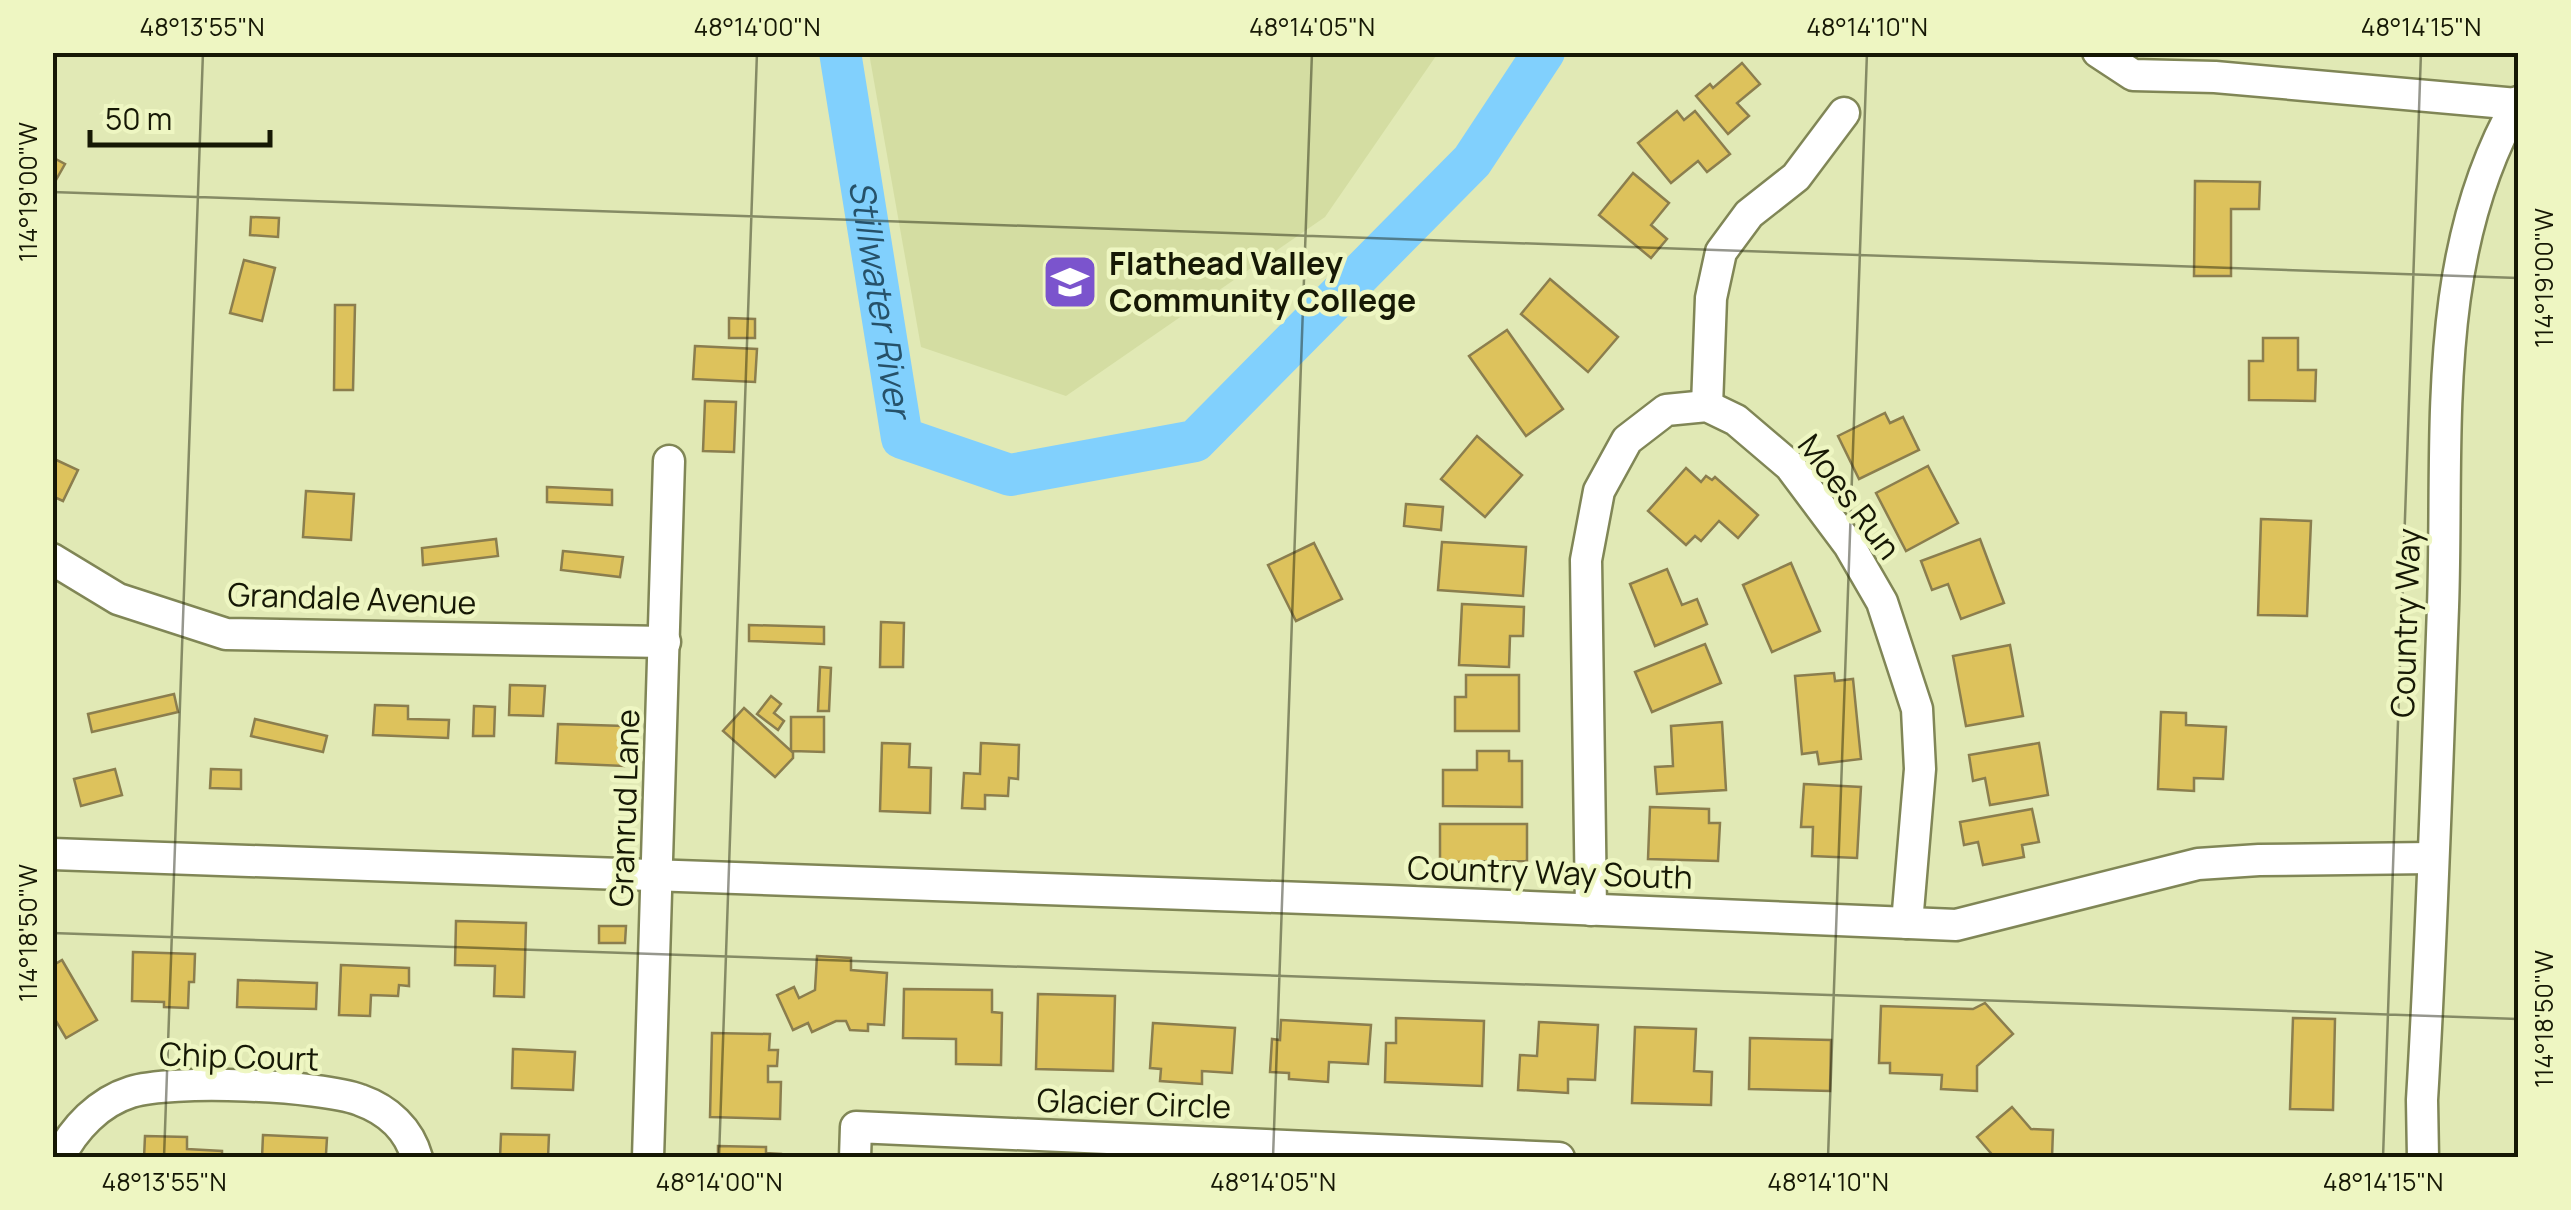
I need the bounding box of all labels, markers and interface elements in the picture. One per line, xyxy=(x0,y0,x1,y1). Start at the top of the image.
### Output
text: 48°13'55"N xyxy=(139,9,265,44)
text: 48°14'00"N xyxy=(694,9,821,44)
text: 48°14'05"N xyxy=(1249,9,1375,44)
text: 48°14'10"N xyxy=(1806,9,1928,44)
text: 48°14'15"N xyxy=(2361,9,2481,44)
scale bar xyxy=(90,85,270,147)
text: 50 m xyxy=(105,98,172,139)
text: 114°19'00"W xyxy=(10,122,45,262)
water label: Stillwater River xyxy=(838,177,924,425)
text: 114°19'00"W xyxy=(2526,208,2561,348)
place label: Flathead Valley Community College xyxy=(1109,241,1416,322)
school or university icon: Flathead Valley Community College xyxy=(1040,252,1100,312)
street label: Moes Run xyxy=(1788,425,1911,568)
street label: Country Way xyxy=(2380,527,2430,718)
street label: Grandale Avenue xyxy=(227,572,477,624)
street label: Granrud Lane xyxy=(599,708,649,908)
street label: Country Way South xyxy=(1407,845,1693,899)
text: 114°18'50"W xyxy=(10,864,45,1002)
text: 114°18'50"W xyxy=(2526,950,2561,1088)
street label: Chip Court xyxy=(158,1031,320,1081)
street label: Glacier Circle xyxy=(1036,1078,1232,1128)
text: 48°13'55"N xyxy=(101,1164,227,1199)
text: 48°14'00"N xyxy=(656,1164,783,1199)
text: 48°14'05"N xyxy=(1210,1164,1336,1199)
text: 48°14'10"N xyxy=(1767,1164,1889,1199)
text: 48°14'15"N xyxy=(2323,1164,2443,1199)

